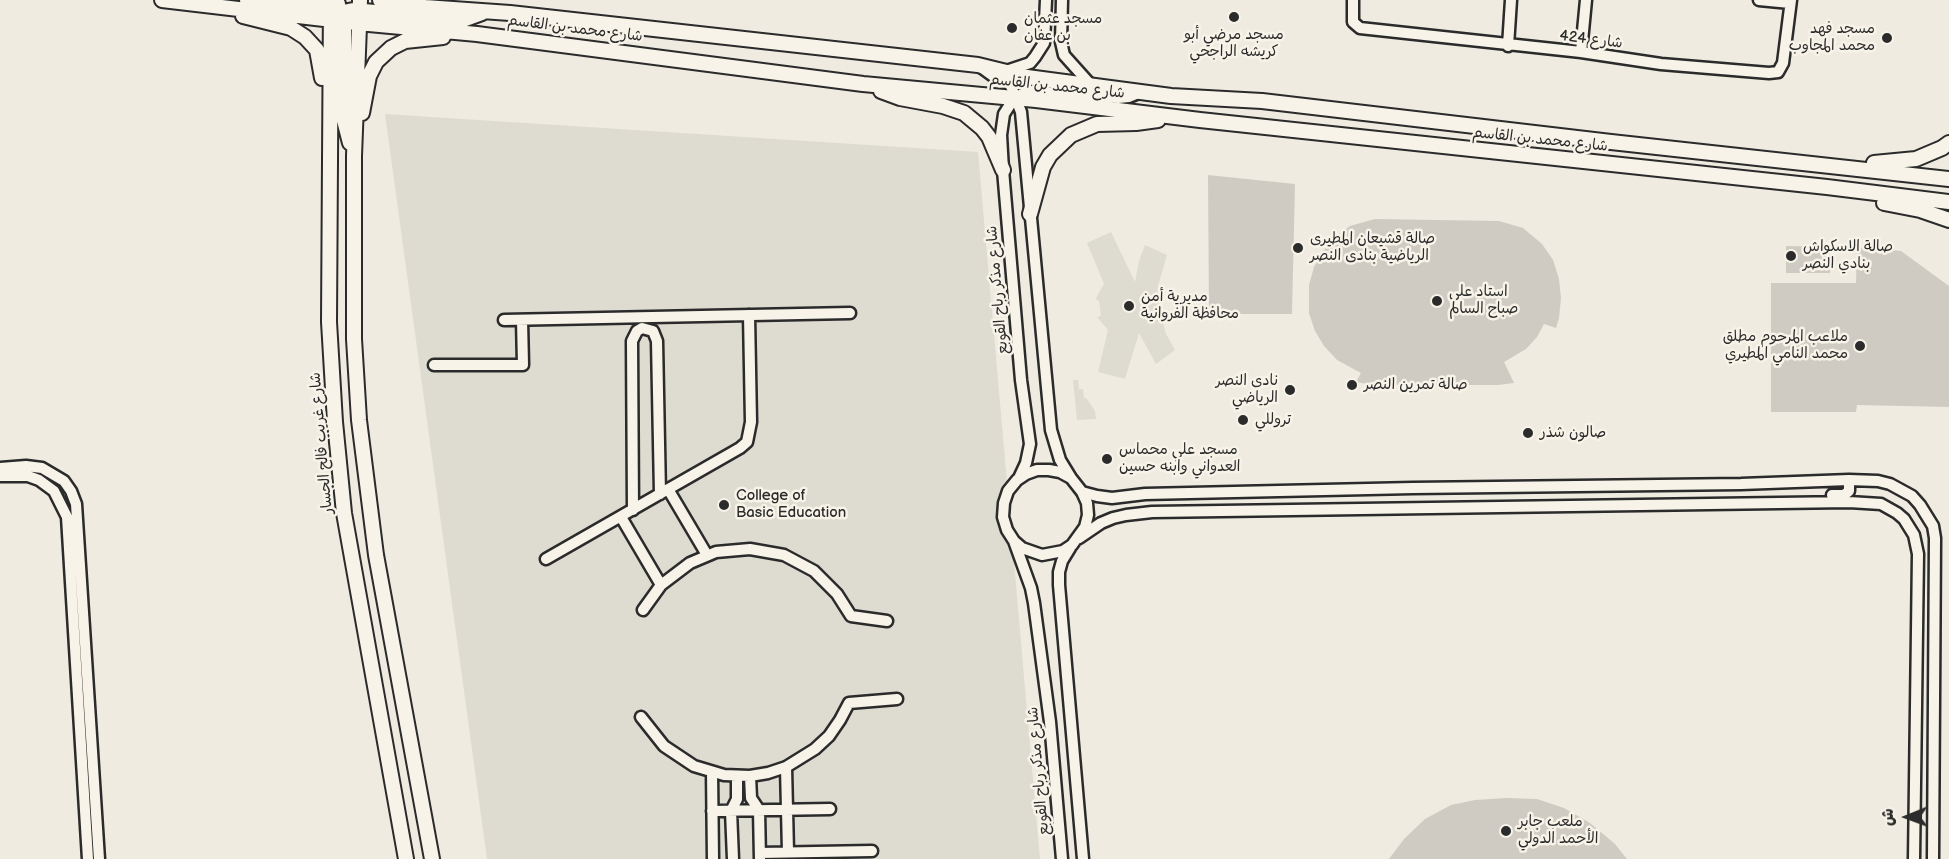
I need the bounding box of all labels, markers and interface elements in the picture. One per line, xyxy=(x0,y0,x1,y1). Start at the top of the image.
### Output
place label: مسجد عثمان بن عفان xyxy=(1024,10,1102,45)
marker: مسجد مرضي أبو كريشه الراجحي xyxy=(1227,10,1241,24)
street label: شارع محمد بن القاسم xyxy=(506,12,644,46)
place label: مسجد فهد محمد المجاوب xyxy=(1789,20,1875,55)
marker: مسجد عثمان بن عفان xyxy=(1005,21,1019,35)
place label: مسجد مرضي أبو كريشه الراجحي xyxy=(1184,26,1284,61)
street label: شارع 424 xyxy=(1558,27,1624,53)
marker: مسجد فهد محمد المجاوب xyxy=(1880,31,1894,45)
street label: شارع محمد بن القاسم xyxy=(988,71,1126,103)
street label: شارع محمد بن القاسم xyxy=(1471,124,1609,156)
street label: شارع مذكر رباح القوبع xyxy=(983,225,1013,355)
place label: صالة قشيعان المطيرى الرياضية بنادى النصر xyxy=(1310,230,1435,265)
place label: صالة الاسكواش بنادي النصر xyxy=(1803,238,1893,273)
marker: صالة قشيعان المطيرى الرياضية بنادى النصر xyxy=(1291,241,1305,255)
marker: صالة الاسكواش بنادي النصر xyxy=(1784,249,1798,263)
place label: استاد علي صباح السالم xyxy=(1449,283,1518,318)
place label: مديرية أمن محافظة الفروانية xyxy=(1141,288,1239,323)
marker: استاد علي صباح السالم xyxy=(1430,294,1444,308)
marker: مديرية أمن محافظة الفروانية xyxy=(1122,299,1136,313)
place label: ملاعب المرحوم مطلق محمد النامي المطيري xyxy=(1723,328,1848,363)
marker: ملاعب المرحوم مطلق محمد النامي المطيري xyxy=(1853,339,1867,353)
street label: شارع غريب فالح الجسار xyxy=(307,371,337,515)
place label: نادي النصر الرياضي xyxy=(1216,372,1278,407)
place label: صالة تمرين النصر xyxy=(1364,376,1468,394)
marker: صالة تمرين النصر xyxy=(1345,378,1359,392)
marker: نادي النصر الرياضي xyxy=(1283,383,1297,397)
place label: تروللي xyxy=(1255,411,1291,429)
marker: تروللي xyxy=(1236,413,1250,427)
place label: صالون شذر xyxy=(1540,424,1606,442)
marker: صالون شذر xyxy=(1521,426,1535,440)
place label: مسجد علي محماس العدواني وابنه حسين xyxy=(1119,441,1240,476)
marker: مسجد علي محماس العدواني وابنه حسين xyxy=(1100,452,1114,466)
place label: College of Basic Education xyxy=(736,487,846,522)
marker: College of Basic Education xyxy=(717,498,731,512)
street label: شارع مذكر رباح القوبع xyxy=(1024,706,1054,836)
north arrow xyxy=(1877,787,1937,847)
text: ش xyxy=(1879,808,1898,826)
place label: ملعب جابر الأحمد الدولي xyxy=(1518,813,1598,848)
marker: ملعب جابر الأحمد الدولي xyxy=(1499,824,1513,838)

